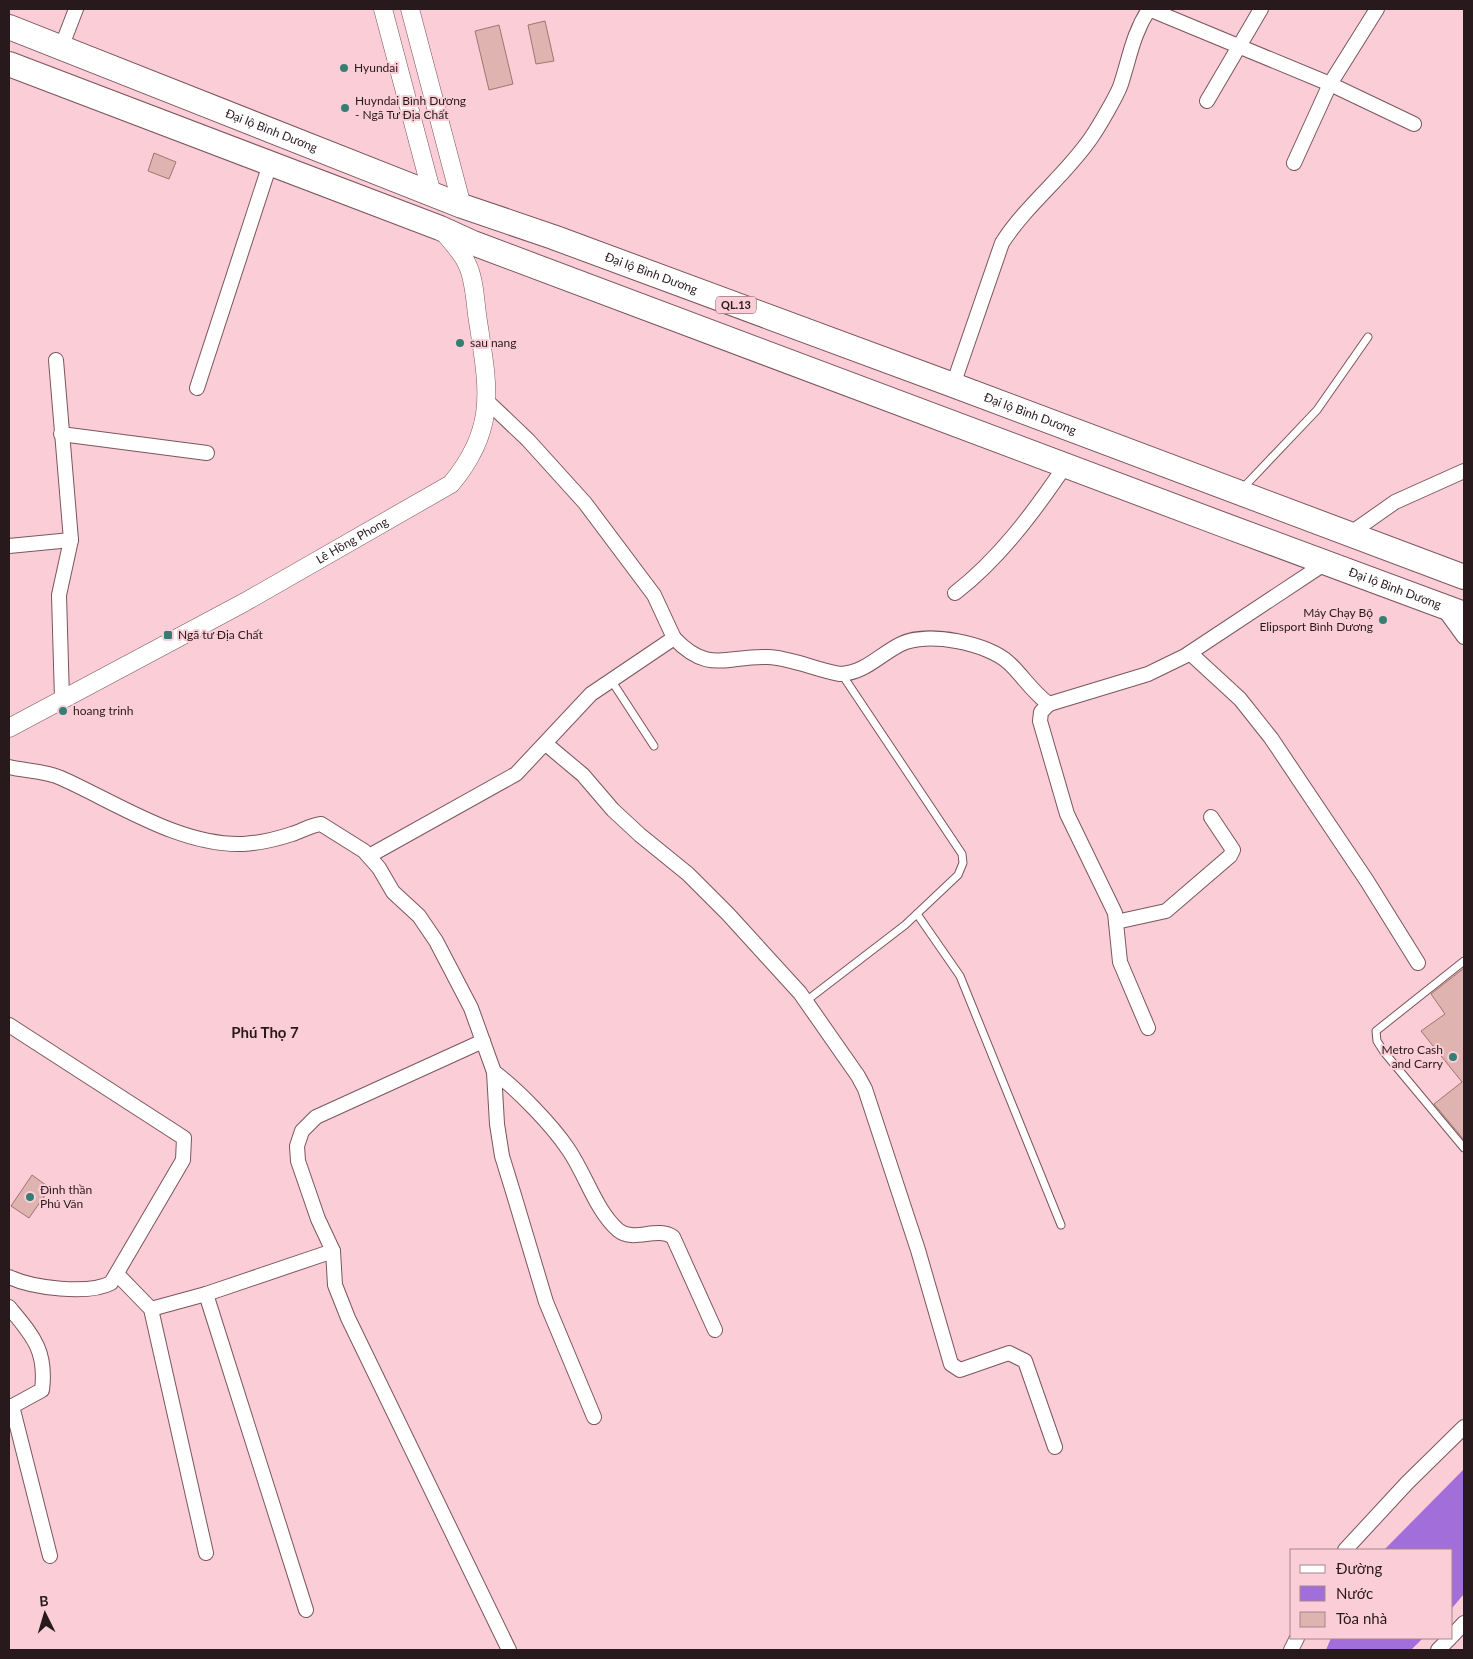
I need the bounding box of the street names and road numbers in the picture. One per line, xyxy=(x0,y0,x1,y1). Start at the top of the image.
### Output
street label: Đại lộ Bình Dương xyxy=(223,105,320,155)
street label: Đại lộ Bình Dương xyxy=(603,249,700,297)
road number: QL.13 xyxy=(716,296,756,314)
street label: Đại lộ Bình Dương xyxy=(982,389,1079,438)
street label: Lê Hồng Phong xyxy=(313,514,391,567)
street label: Đại lộ Bình Dương xyxy=(1347,564,1444,612)

